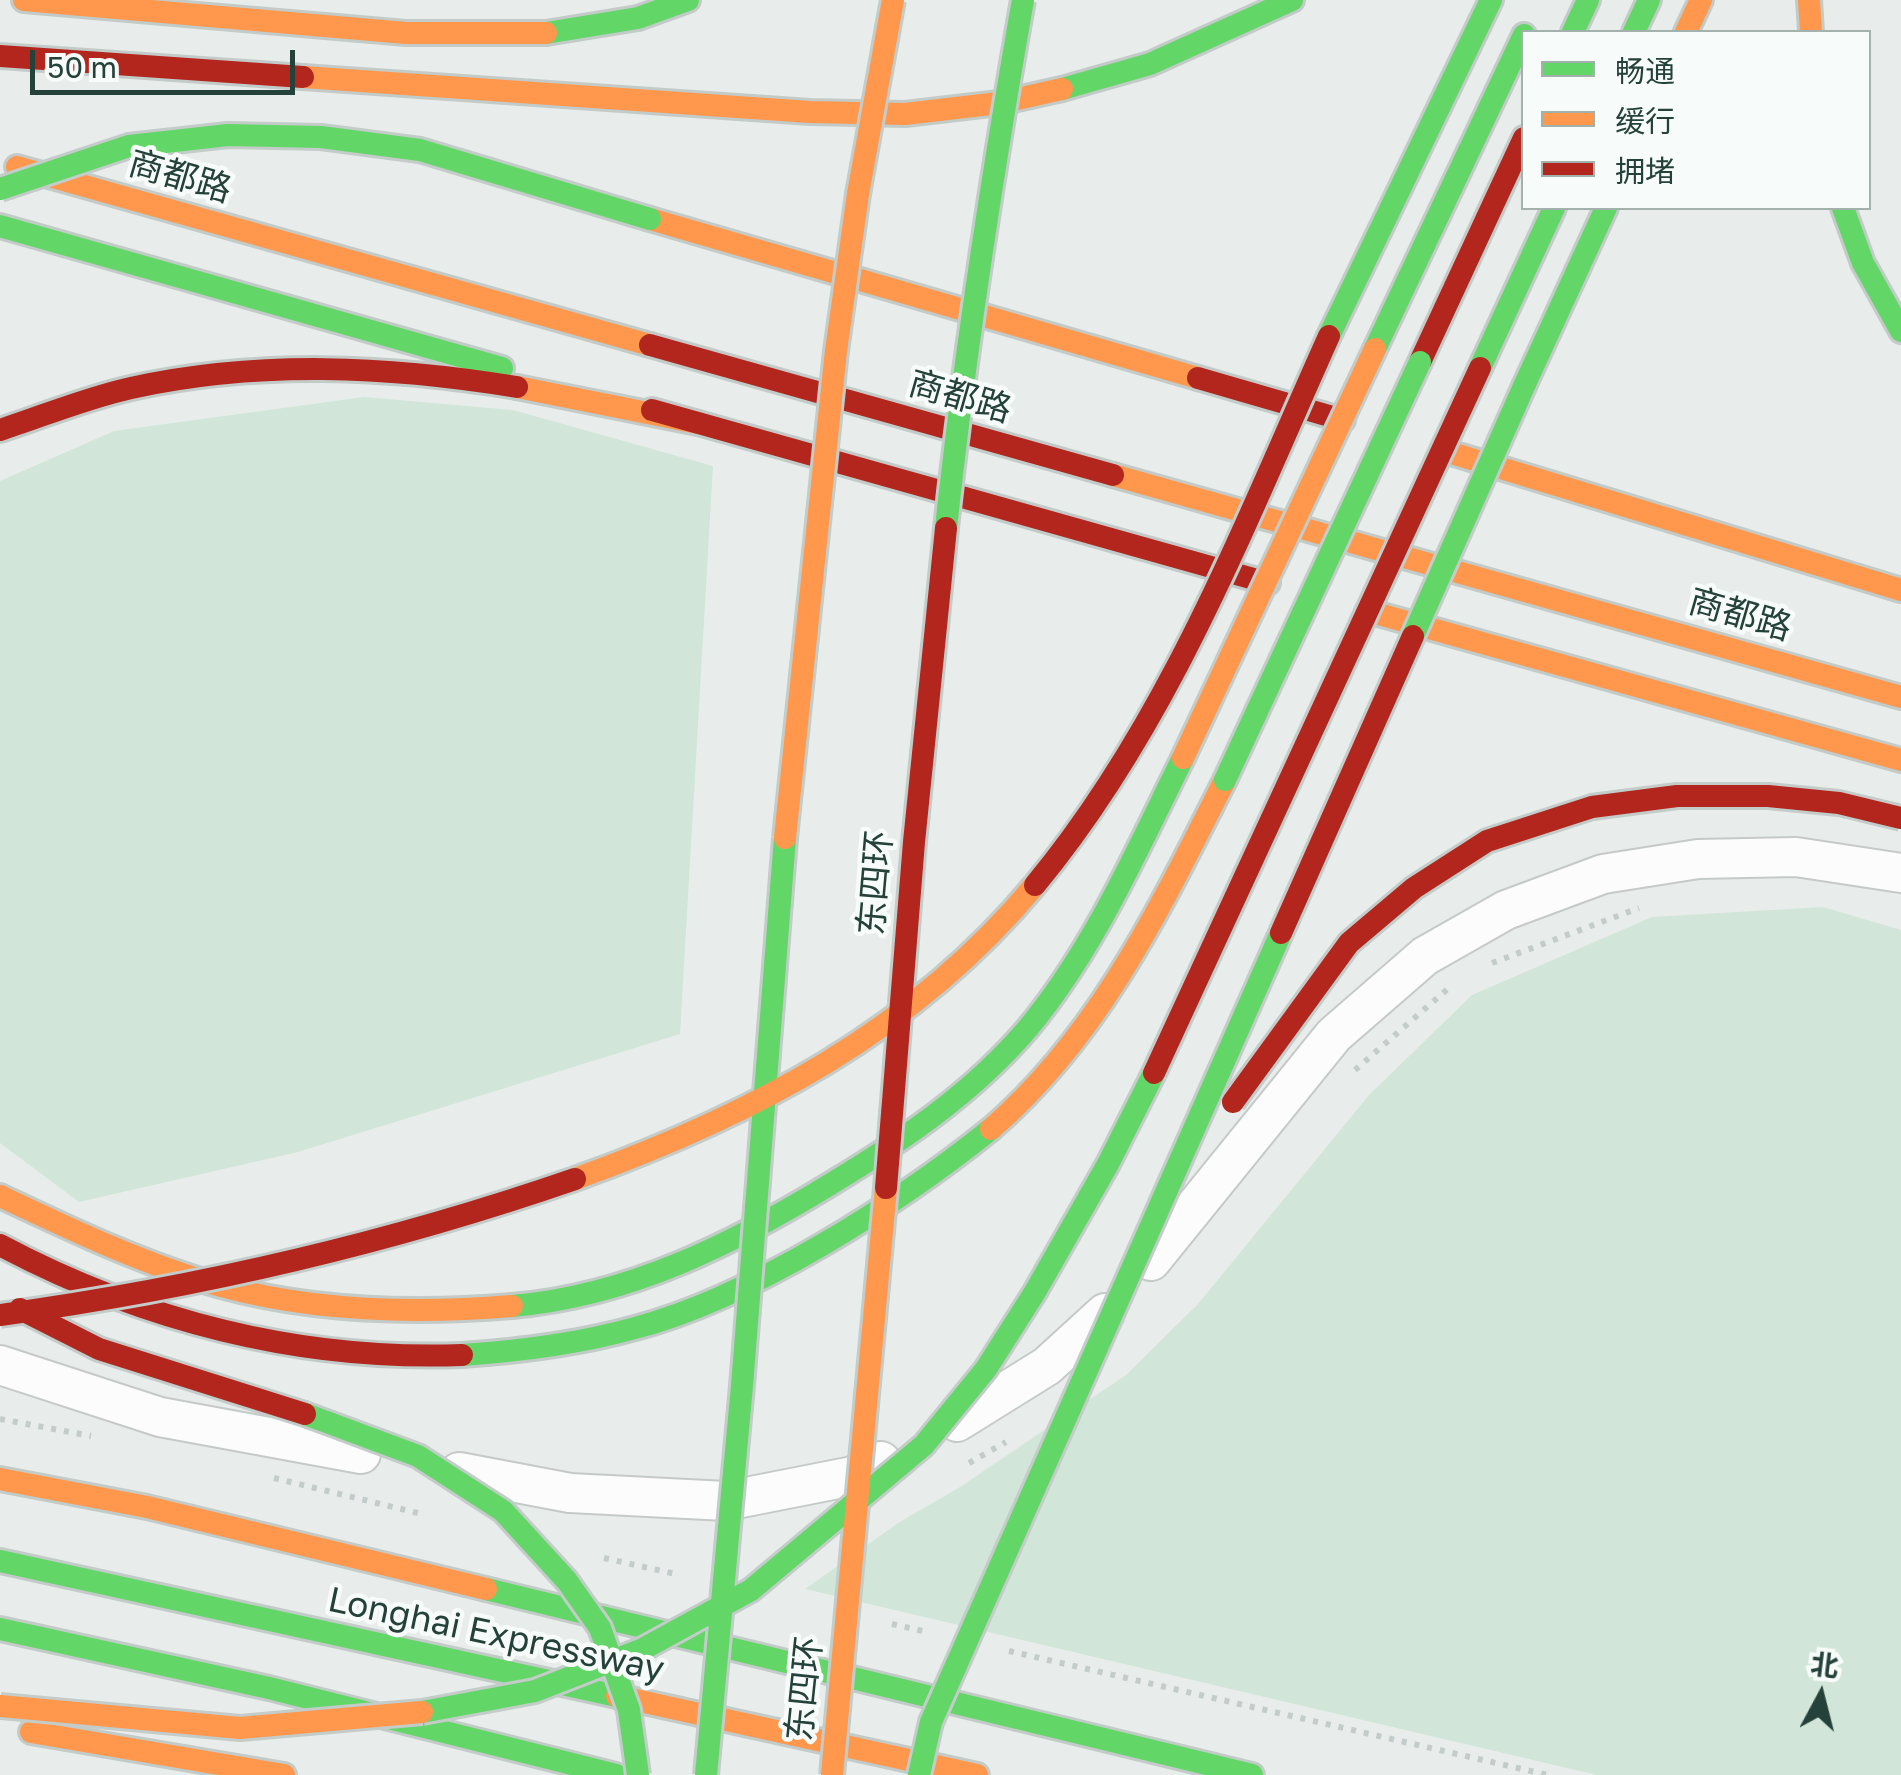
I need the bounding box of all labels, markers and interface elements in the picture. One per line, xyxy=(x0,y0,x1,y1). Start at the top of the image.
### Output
scale bar xyxy=(35,30,300,92)
legend xyxy=(1521,30,1871,210)
text: 50 m xyxy=(47,49,117,85)
text: 畅通 xyxy=(1615,53,1675,89)
text: 缓行 xyxy=(1615,103,1675,139)
street label: 商都路 xyxy=(124,142,236,212)
text: 拥堵 xyxy=(1615,153,1675,189)
street label: 商都路 xyxy=(904,362,1016,432)
street label: 商都路 xyxy=(1684,580,1796,650)
street label: 东四环 xyxy=(851,829,901,937)
street label: Longhai Expressway xyxy=(324,1579,668,1691)
street label: 东四环 xyxy=(779,1635,831,1743)
north arrow xyxy=(1771,1645,1871,1745)
text: 北 xyxy=(1809,1647,1841,1683)

